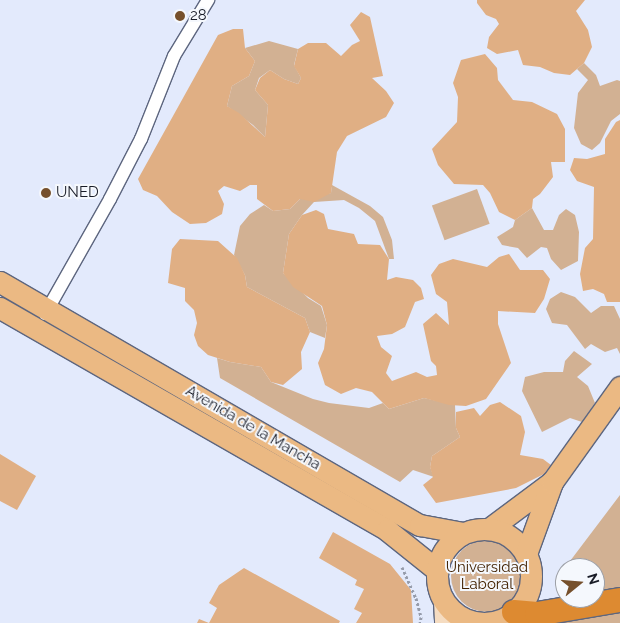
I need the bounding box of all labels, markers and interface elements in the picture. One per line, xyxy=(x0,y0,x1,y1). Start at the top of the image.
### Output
place label: 28 xyxy=(190,7,207,25)
marker: 28 xyxy=(174,10,186,22)
place label: UNED xyxy=(56,184,99,202)
marker: UNED xyxy=(40,187,52,199)
street label: Avenida de la Mancha xyxy=(182,382,324,474)
park label: Universidad Laboral xyxy=(446,558,528,593)
north arrow xyxy=(555,558,605,608)
text: N xyxy=(584,571,603,586)

